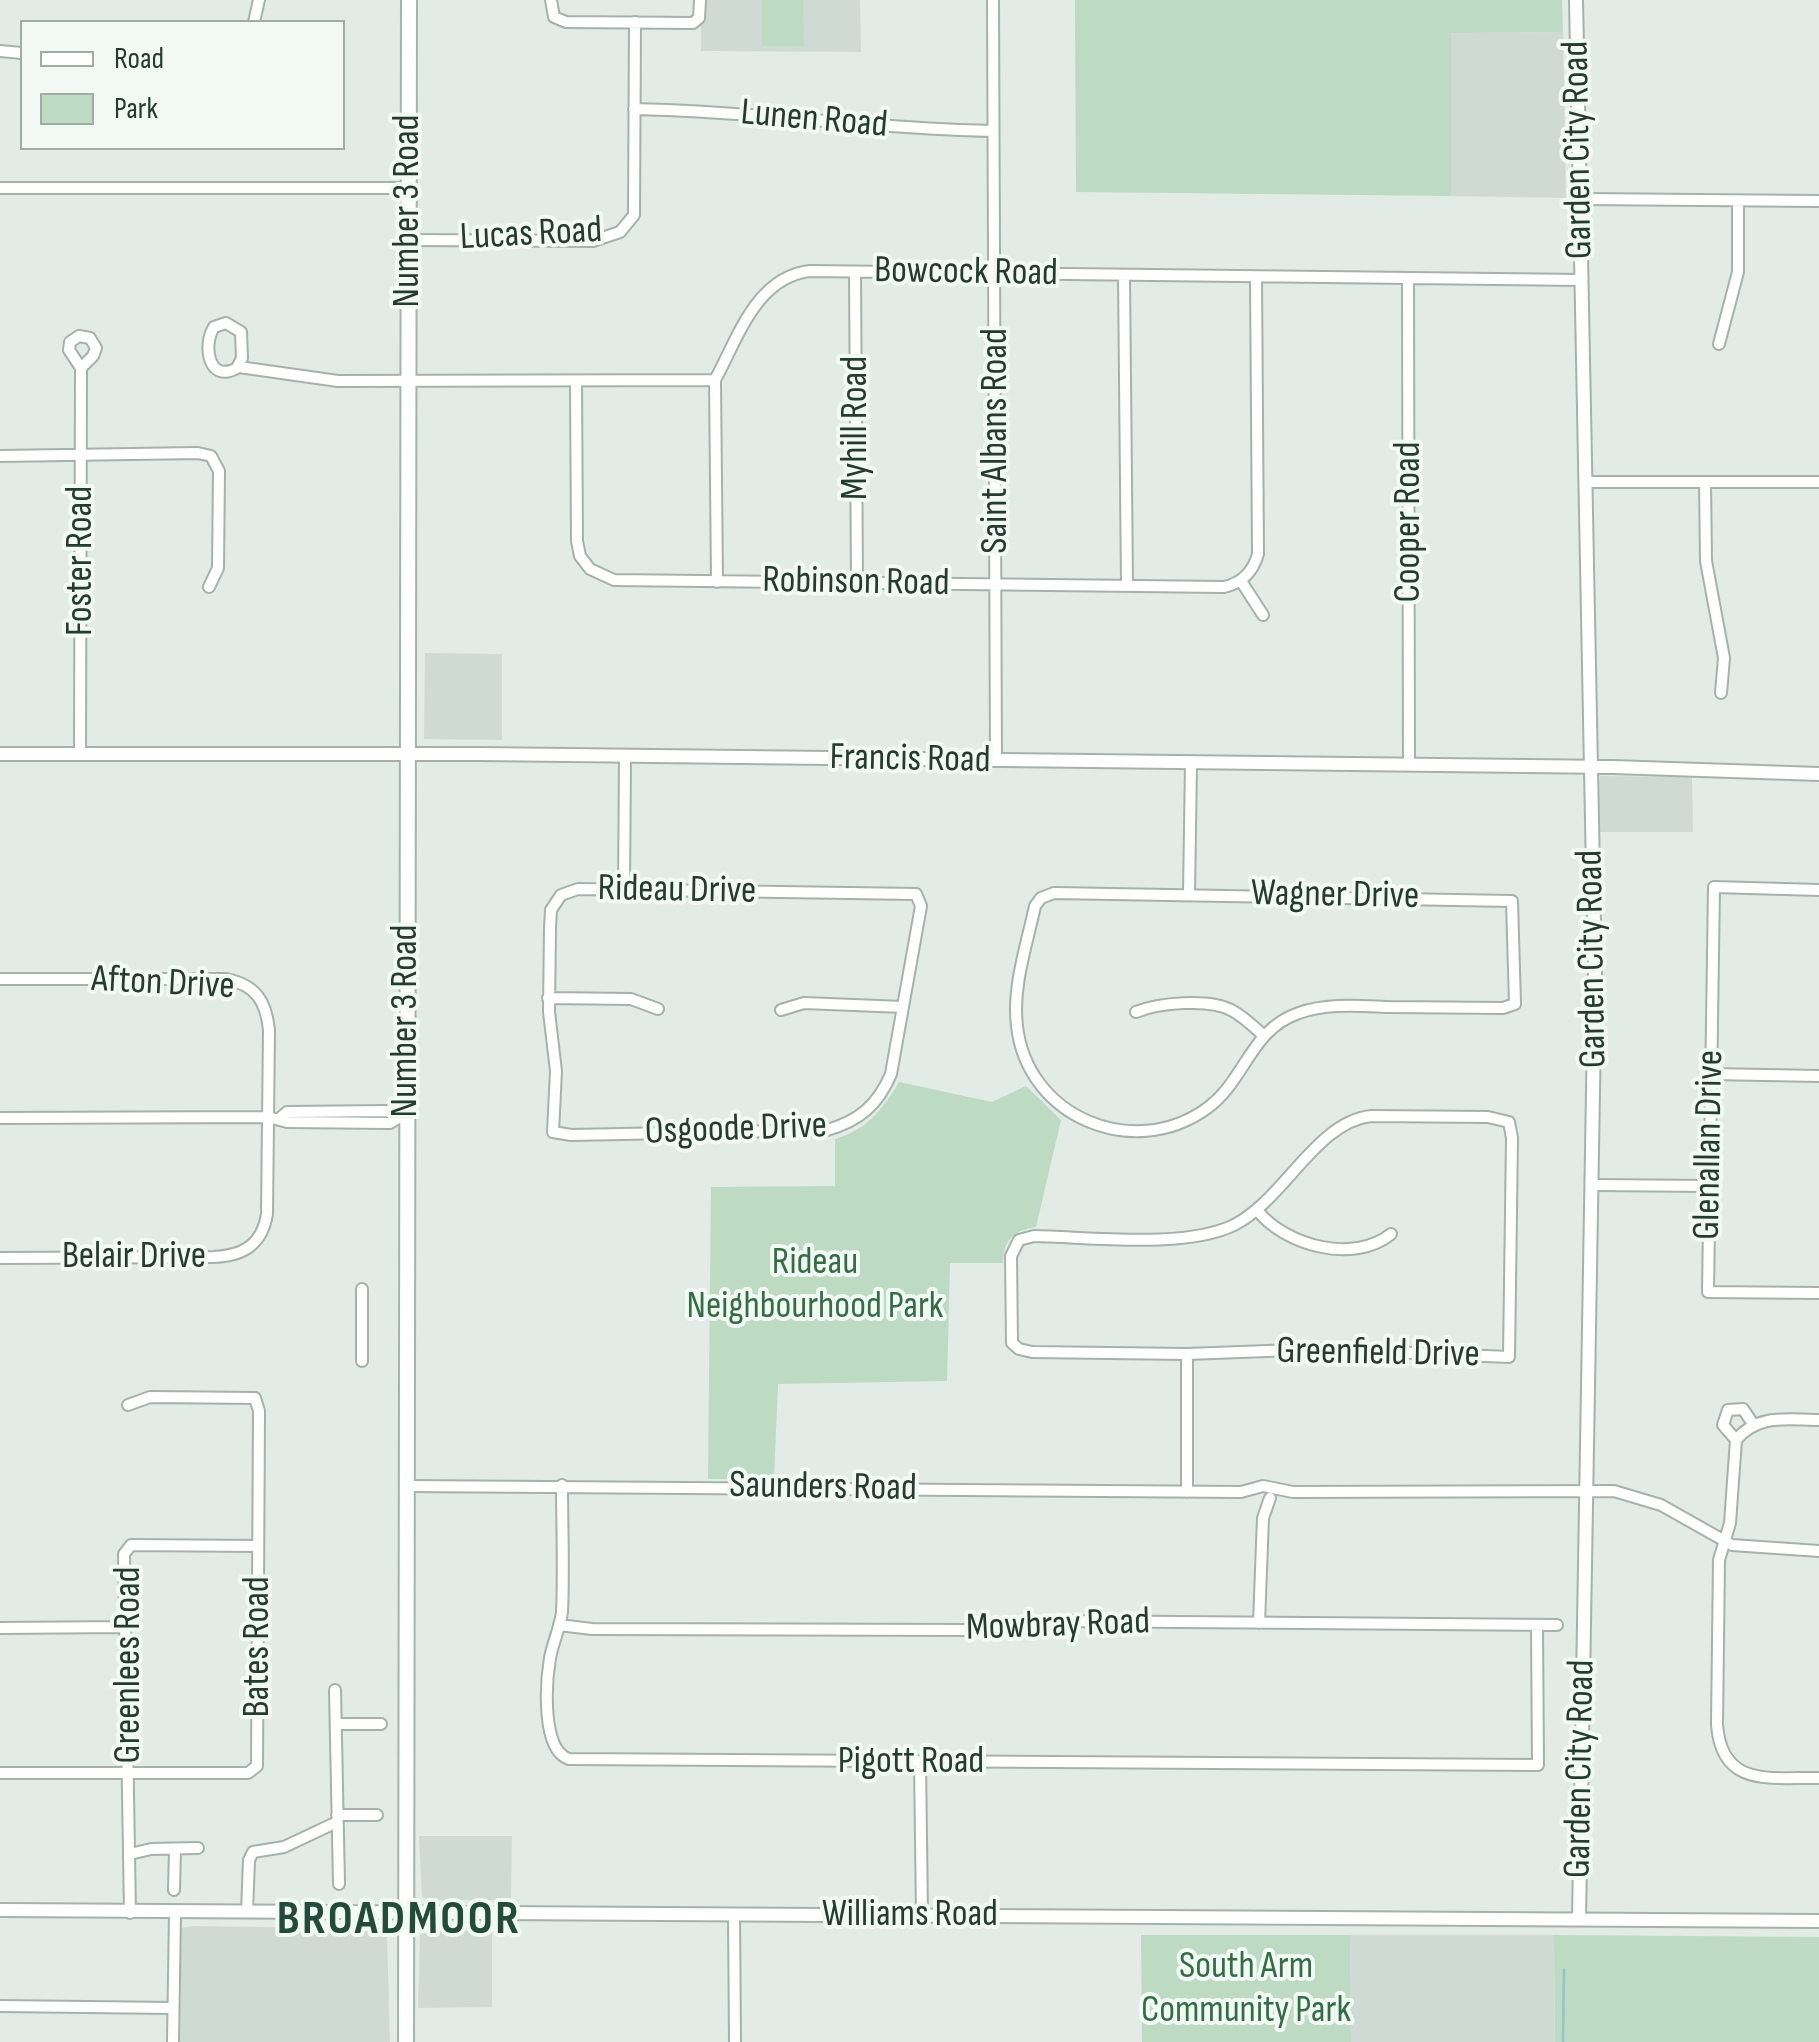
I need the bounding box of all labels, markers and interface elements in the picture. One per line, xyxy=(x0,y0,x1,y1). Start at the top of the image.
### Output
legend xyxy=(20,20,345,150)
street label: Garden City Road xyxy=(1554,40,1604,260)
text: Road xyxy=(114,41,164,77)
text: Park xyxy=(114,91,158,127)
street label: Lunen Road xyxy=(739,91,889,149)
street label: Number 3 Road xyxy=(385,115,431,307)
street label: Lucas Road xyxy=(459,209,603,261)
street label: Bowcock Road xyxy=(874,249,1058,297)
street label: Saint Albans Road xyxy=(973,328,1019,554)
street label: Myhill Road xyxy=(833,356,879,500)
street label: Cooper Road xyxy=(1386,442,1432,602)
street label: Foster Road xyxy=(58,486,104,636)
street label: Robinson Road xyxy=(762,559,950,607)
street label: Francis Road xyxy=(829,736,991,784)
street label: Garden City Road xyxy=(1568,849,1618,1069)
street label: Rideau Drive xyxy=(597,867,757,915)
street label: Wagner Drive xyxy=(1250,872,1420,920)
street label: Number 3 Road xyxy=(383,925,429,1117)
street label: Afton Drive xyxy=(90,957,236,1011)
street label: Glenallan Drive xyxy=(1686,1050,1734,1240)
street label: Osgoode Drive xyxy=(644,1104,828,1156)
street label: Belair Drive xyxy=(62,1234,206,1280)
park label: Rideau Neighbourhood Park xyxy=(687,1240,943,1330)
street label: Greenfield Drive xyxy=(1276,1329,1480,1379)
street label: Saunders Road xyxy=(729,1464,917,1512)
street label: Greenlees Road xyxy=(106,1567,152,1763)
street label: Bates Road xyxy=(235,1576,281,1718)
street label: Mowbray Road xyxy=(965,1600,1151,1652)
street label: Garden City Road xyxy=(1556,1659,1606,1879)
street label: Pigott Road xyxy=(838,1739,984,1785)
district label: BROADMOOR xyxy=(277,1892,521,1950)
street label: Williams Road xyxy=(822,1892,998,1938)
park label: South Arm Community Park xyxy=(1141,1944,1351,2034)

